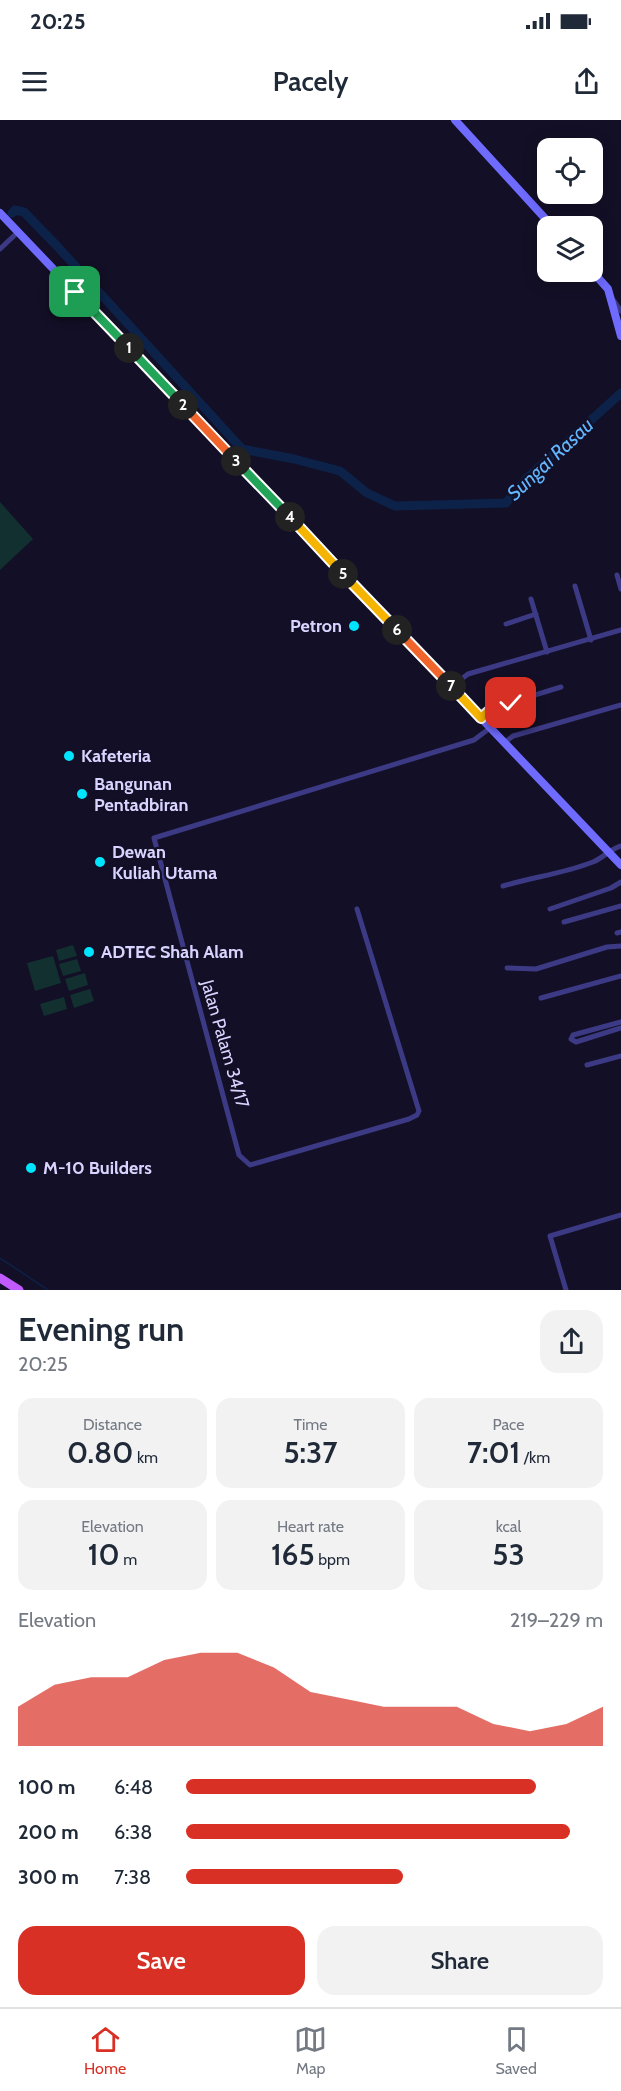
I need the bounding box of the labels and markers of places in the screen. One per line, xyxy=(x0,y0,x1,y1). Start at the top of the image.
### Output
pin xyxy=(49,266,100,317)
pin: 1 xyxy=(114,333,144,363)
pin: 2 xyxy=(168,390,198,420)
pin: 3 xyxy=(221,446,251,476)
pin: 4 xyxy=(275,502,305,532)
pin: 5 xyxy=(328,559,358,589)
place label: Petron xyxy=(290,615,342,637)
pin: 6 xyxy=(382,615,412,645)
marker: Petron xyxy=(347,619,361,633)
pin: 7 xyxy=(436,671,466,701)
pin xyxy=(485,677,536,728)
place label: Kafeteria xyxy=(81,745,151,767)
marker: Kafeteria xyxy=(62,749,76,763)
place label: Bangunan Pentadbiran xyxy=(94,773,188,816)
marker: Bangunan Pentadbiran xyxy=(75,787,89,801)
place label: Dewan Kuliah Utama xyxy=(112,841,217,884)
marker: Dewan Kuliah Utama xyxy=(93,855,107,869)
place label: ADTEC Shah Alam xyxy=(101,941,244,963)
marker: ADTEC Shah Alam xyxy=(82,945,96,959)
place label: M-10 Builders xyxy=(43,1157,152,1179)
marker: M-10 Builders xyxy=(24,1161,38,1175)

